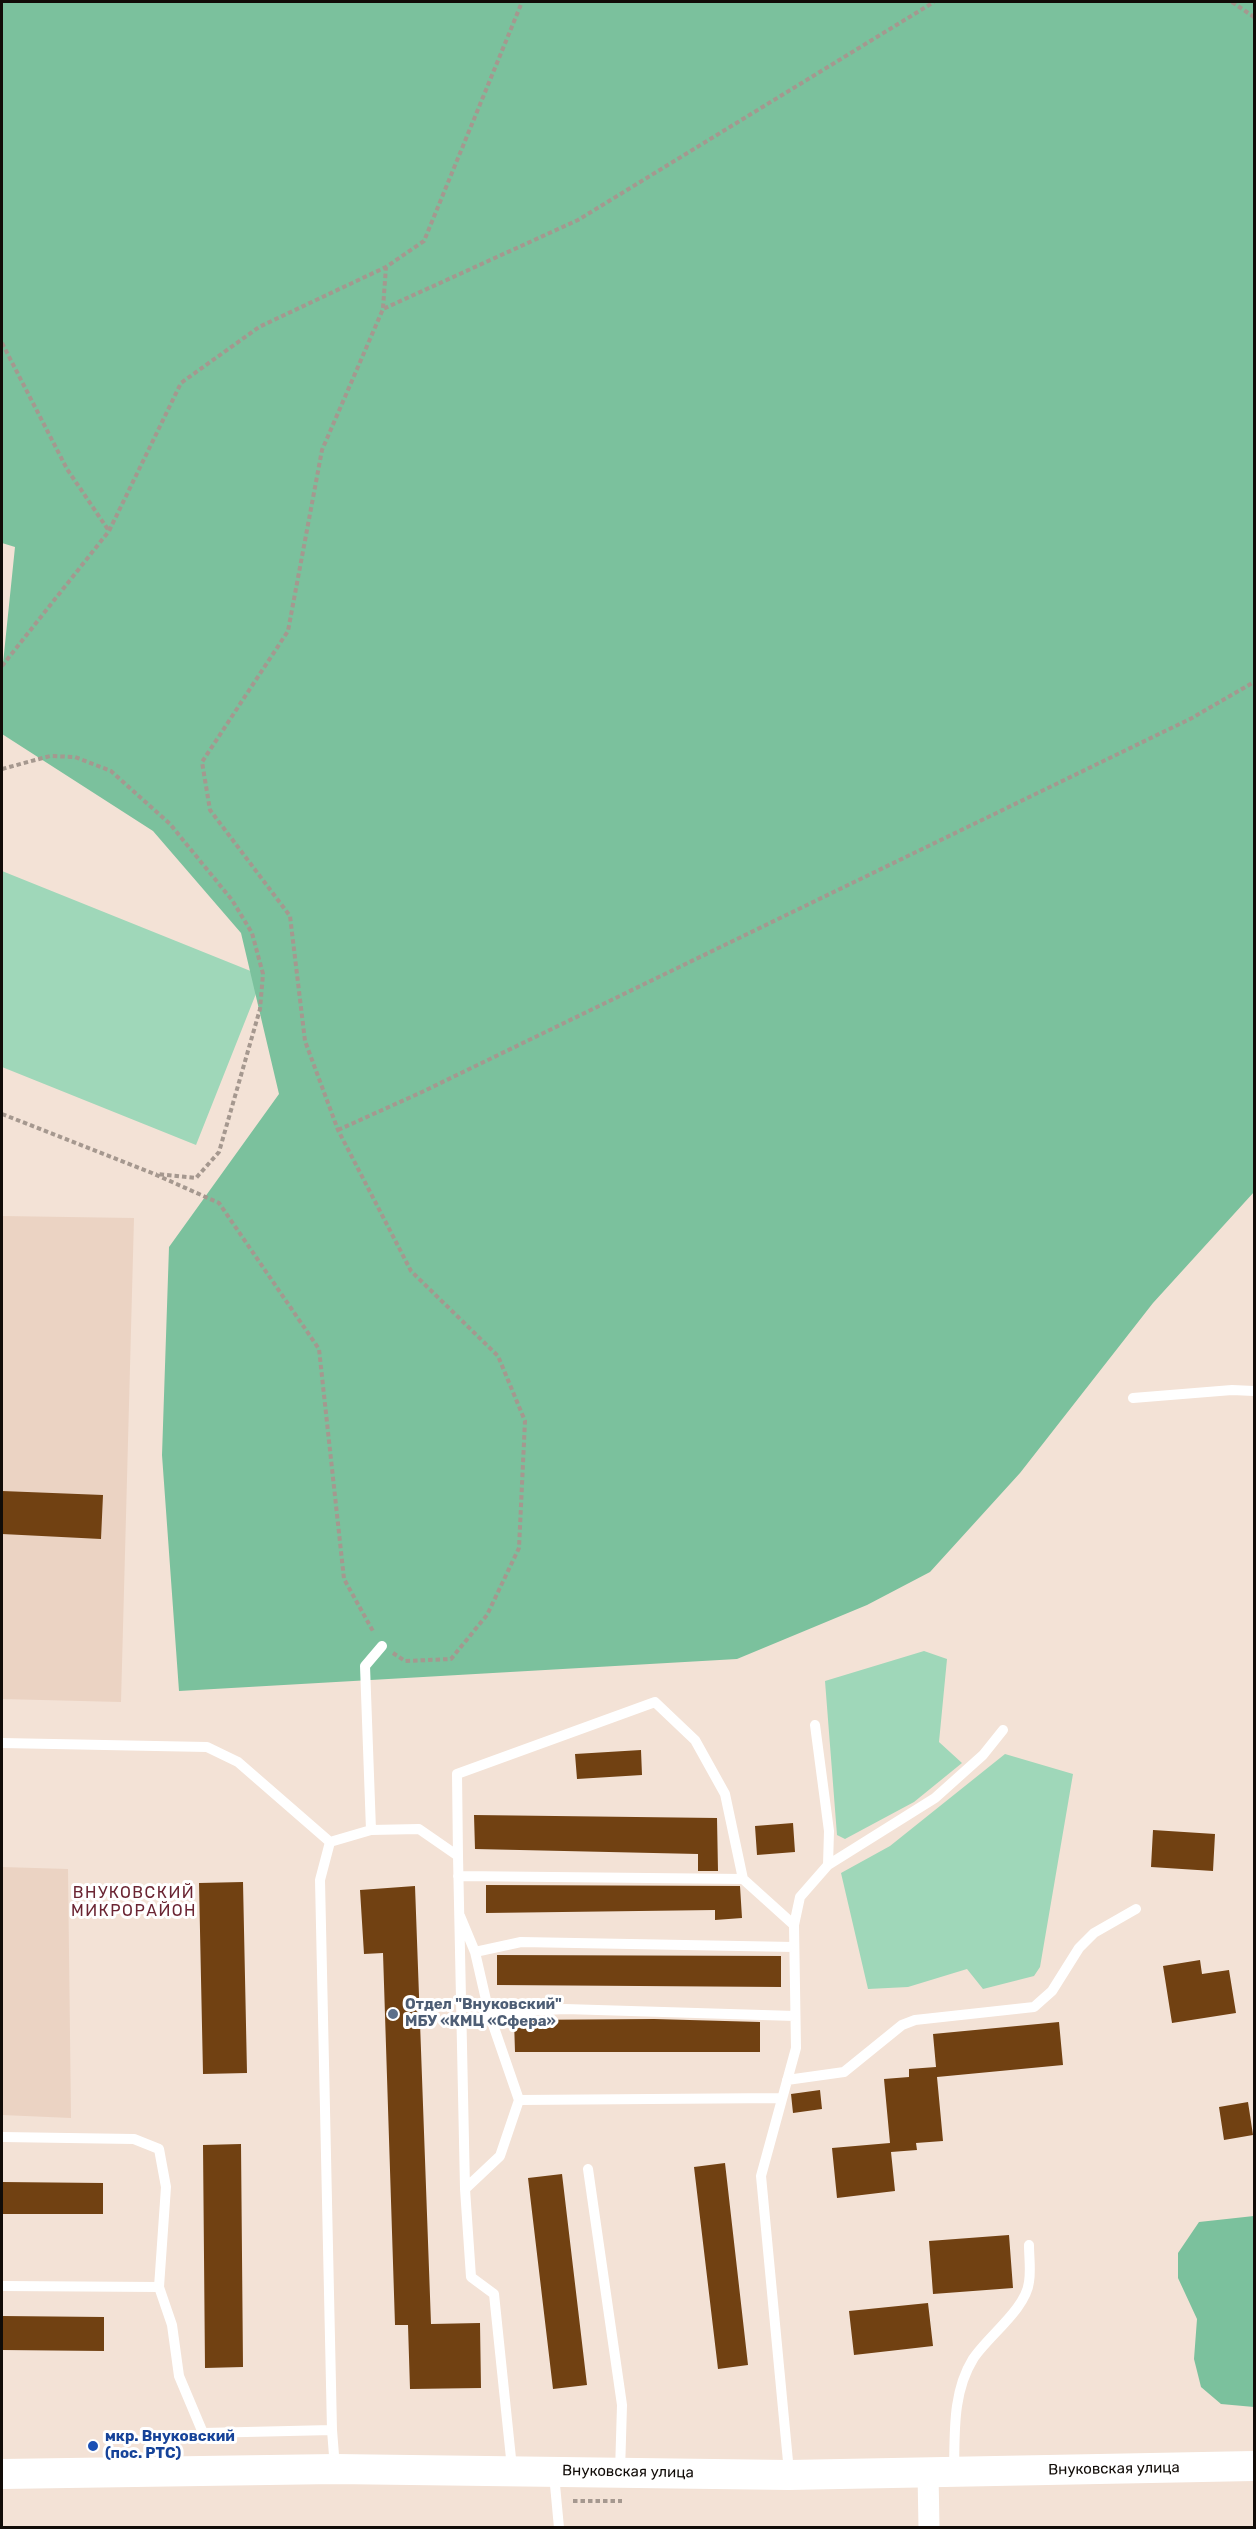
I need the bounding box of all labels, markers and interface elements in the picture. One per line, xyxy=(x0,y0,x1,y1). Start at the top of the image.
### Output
district label: ВНУКОВСКИЙ МИКРОРАЙОН xyxy=(71,1883,197,1921)
place label: Отдел "Внуковский" МБУ «КМЦ «Сфера» xyxy=(405,1996,562,2031)
marker: Отдел "Внуковский" МБУ «КМЦ «Сфера» xyxy=(386,2007,400,2021)
place label: мкр. Внуковский (пос. РТС) xyxy=(105,2428,235,2463)
marker: мкр. Внуковский (пос. РТС) xyxy=(86,2439,100,2453)
street label: Внуковская улица xyxy=(1048,2459,1180,2479)
street label: Внуковская улица xyxy=(562,2462,694,2482)

